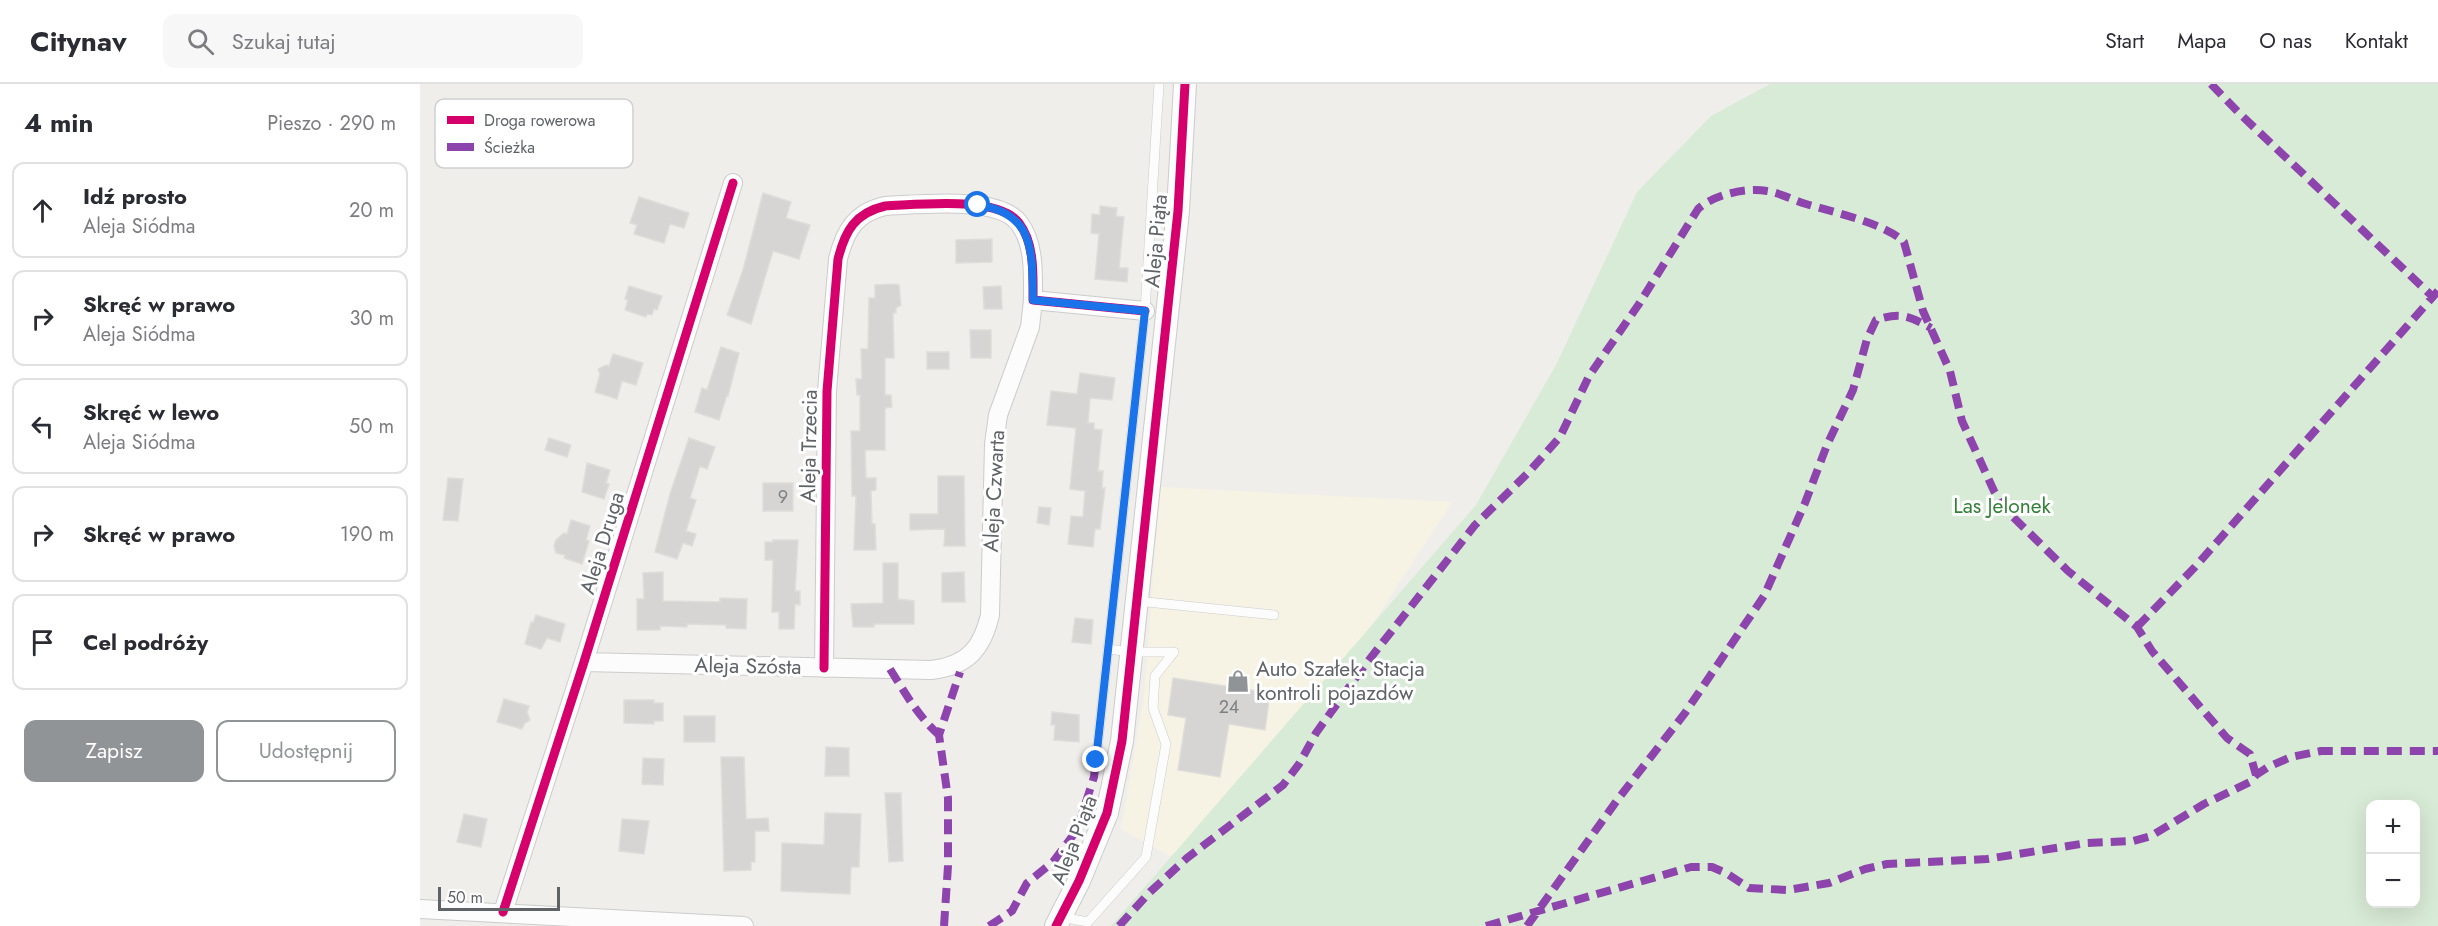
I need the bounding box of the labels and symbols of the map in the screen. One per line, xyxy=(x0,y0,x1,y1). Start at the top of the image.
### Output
legend xyxy=(435,99,633,168)
text: Droga rowerowa xyxy=(484,109,595,132)
text: Ścieżka xyxy=(484,136,535,159)
route start xyxy=(964,191,990,217)
street label: Aleja Piąta xyxy=(1137,193,1175,289)
street label: Aleja Trzecia xyxy=(793,389,825,503)
street label: Aleja Czwarta xyxy=(976,429,1012,553)
house number: 9 xyxy=(778,484,788,510)
street label: Aleja Druga xyxy=(572,488,632,598)
park label: Las Jelonek xyxy=(1953,491,2052,521)
street label: Aleja Szósta xyxy=(694,650,802,682)
place label: Auto Szałek. Stacja kontroli pojazdów xyxy=(1256,654,1425,708)
shop icon: Auto Szałek. Stacja kontroli pojazdów xyxy=(1225,668,1251,694)
house number: 24 xyxy=(1219,694,1239,720)
route end xyxy=(1082,746,1108,772)
street label: Aleja Piąta xyxy=(1043,791,1105,889)
scale bar xyxy=(438,884,560,912)

